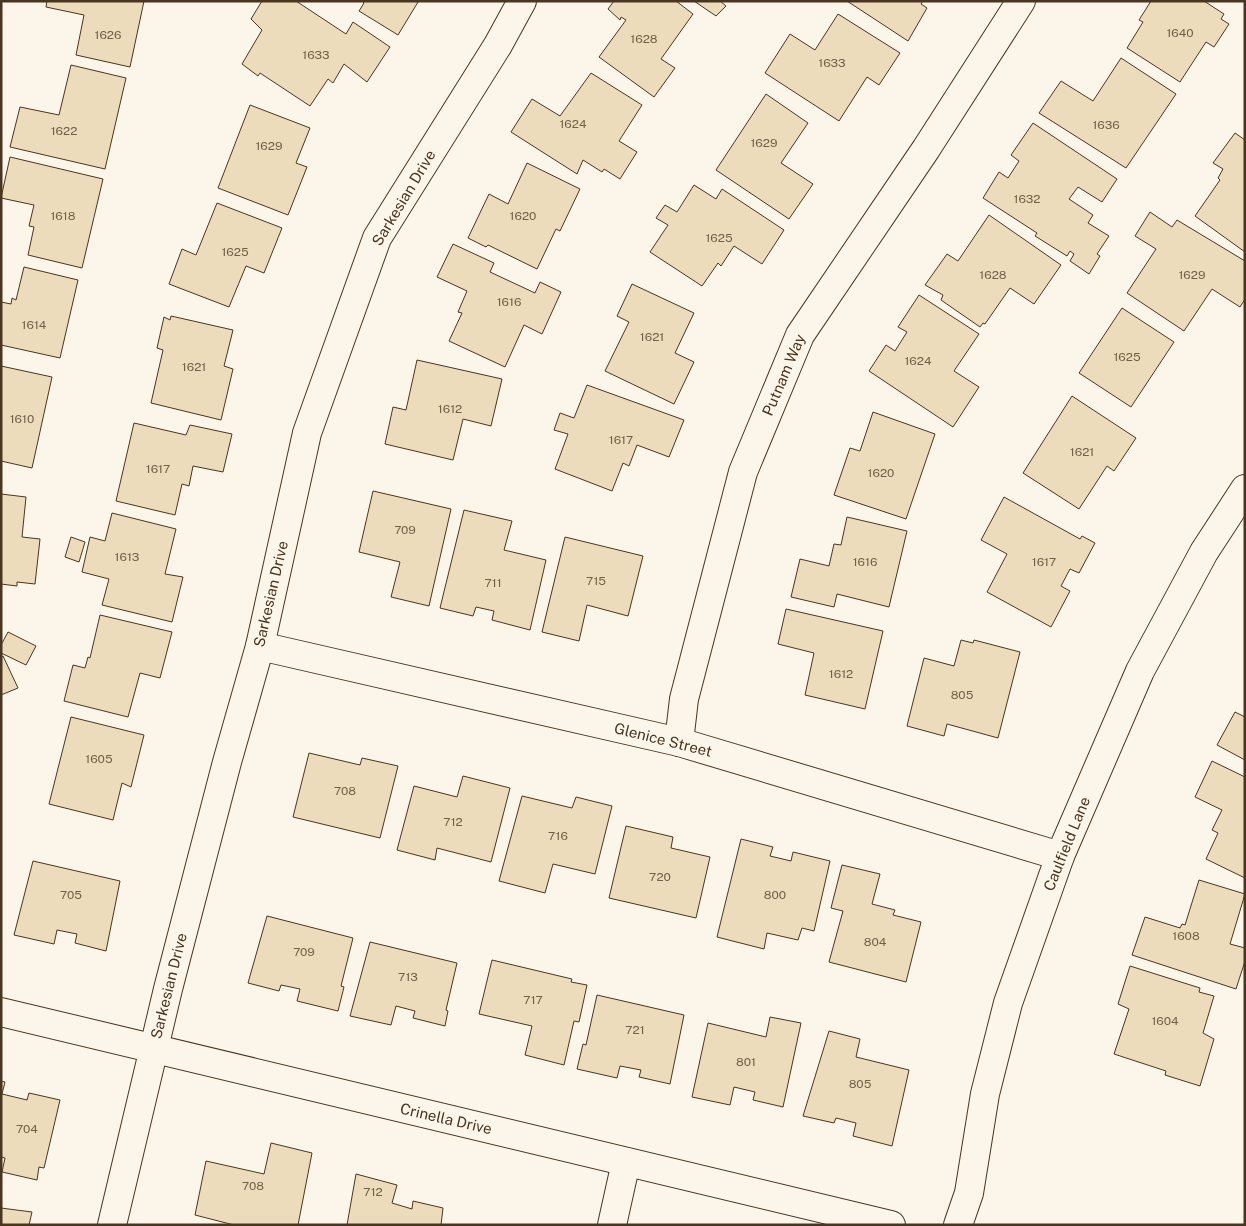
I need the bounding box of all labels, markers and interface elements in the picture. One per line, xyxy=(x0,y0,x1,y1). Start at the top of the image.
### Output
house number: 1640 xyxy=(1166,26,1194,40)
house number: 1626 xyxy=(95,28,121,42)
house number: 1628 xyxy=(630,32,658,46)
house number: 1633 xyxy=(302,48,330,62)
house number: 1633 xyxy=(818,56,846,70)
house number: 1624 xyxy=(559,117,587,131)
house number: 1636 xyxy=(1092,118,1120,132)
house number: 1622 xyxy=(51,124,77,138)
house number: 1629 xyxy=(750,136,778,150)
house number: 1629 xyxy=(255,139,283,153)
street label: Sarkesian Drive xyxy=(368,147,439,249)
house number: 1632 xyxy=(1014,192,1041,206)
house number: 1618 xyxy=(50,209,76,223)
house number: 1620 xyxy=(510,209,536,223)
house number: 1625 xyxy=(705,231,733,245)
house number: 1625 xyxy=(221,245,249,259)
house number: 1628 xyxy=(979,268,1007,282)
house number: 1629 xyxy=(1178,268,1206,282)
house number: 1616 xyxy=(497,295,521,309)
house number: 1614 xyxy=(22,318,47,332)
house number: 1621 xyxy=(640,330,664,344)
street label: Putnam Way xyxy=(759,331,808,418)
house number: 1625 xyxy=(1113,350,1141,364)
house number: 1624 xyxy=(904,354,932,368)
house number: 1621 xyxy=(182,360,206,374)
house number: 1612 xyxy=(438,402,462,416)
house number: 1610 xyxy=(10,412,34,426)
house number: 1617 xyxy=(609,433,633,447)
house number: 1621 xyxy=(1070,445,1094,459)
house number: 1617 xyxy=(146,462,170,476)
house number: 1620 xyxy=(868,466,894,480)
house number: 709 xyxy=(394,523,416,537)
street label: Sarkesian Drive xyxy=(250,539,291,649)
house number: 1613 xyxy=(115,550,139,564)
house number: 1616 xyxy=(853,555,877,569)
house number: 1617 xyxy=(1032,555,1056,569)
house number: 715 xyxy=(586,574,606,588)
house number: 711 xyxy=(484,576,502,590)
house number: 1612 xyxy=(829,667,853,681)
house number: 805 xyxy=(951,688,974,702)
street label: Glenice Street xyxy=(613,719,714,760)
house number: 1605 xyxy=(85,752,113,766)
house number: 708 xyxy=(334,784,356,798)
street label: Caulfield Lane xyxy=(1040,794,1093,893)
house number: 712 xyxy=(443,815,463,829)
house number: 716 xyxy=(548,829,568,843)
house number: 720 xyxy=(649,870,671,884)
house number: 705 xyxy=(60,888,82,902)
house number: 800 xyxy=(764,888,786,902)
house number: 1608 xyxy=(1172,929,1200,943)
street label: Sarkesian Drive xyxy=(147,931,190,1041)
house number: 804 xyxy=(864,935,887,949)
house number: 709 xyxy=(293,945,315,959)
house number: 713 xyxy=(398,970,418,984)
house number: 717 xyxy=(523,993,543,1007)
house number: 1604 xyxy=(1151,1014,1179,1028)
house number: 721 xyxy=(625,1023,645,1037)
house number: 801 xyxy=(736,1055,756,1069)
house number: 805 xyxy=(849,1077,872,1091)
street label: Crinella Drive xyxy=(399,1100,494,1137)
house number: 704 xyxy=(16,1122,38,1136)
house number: 708 xyxy=(242,1179,264,1193)
house number: 712 xyxy=(363,1185,383,1199)

